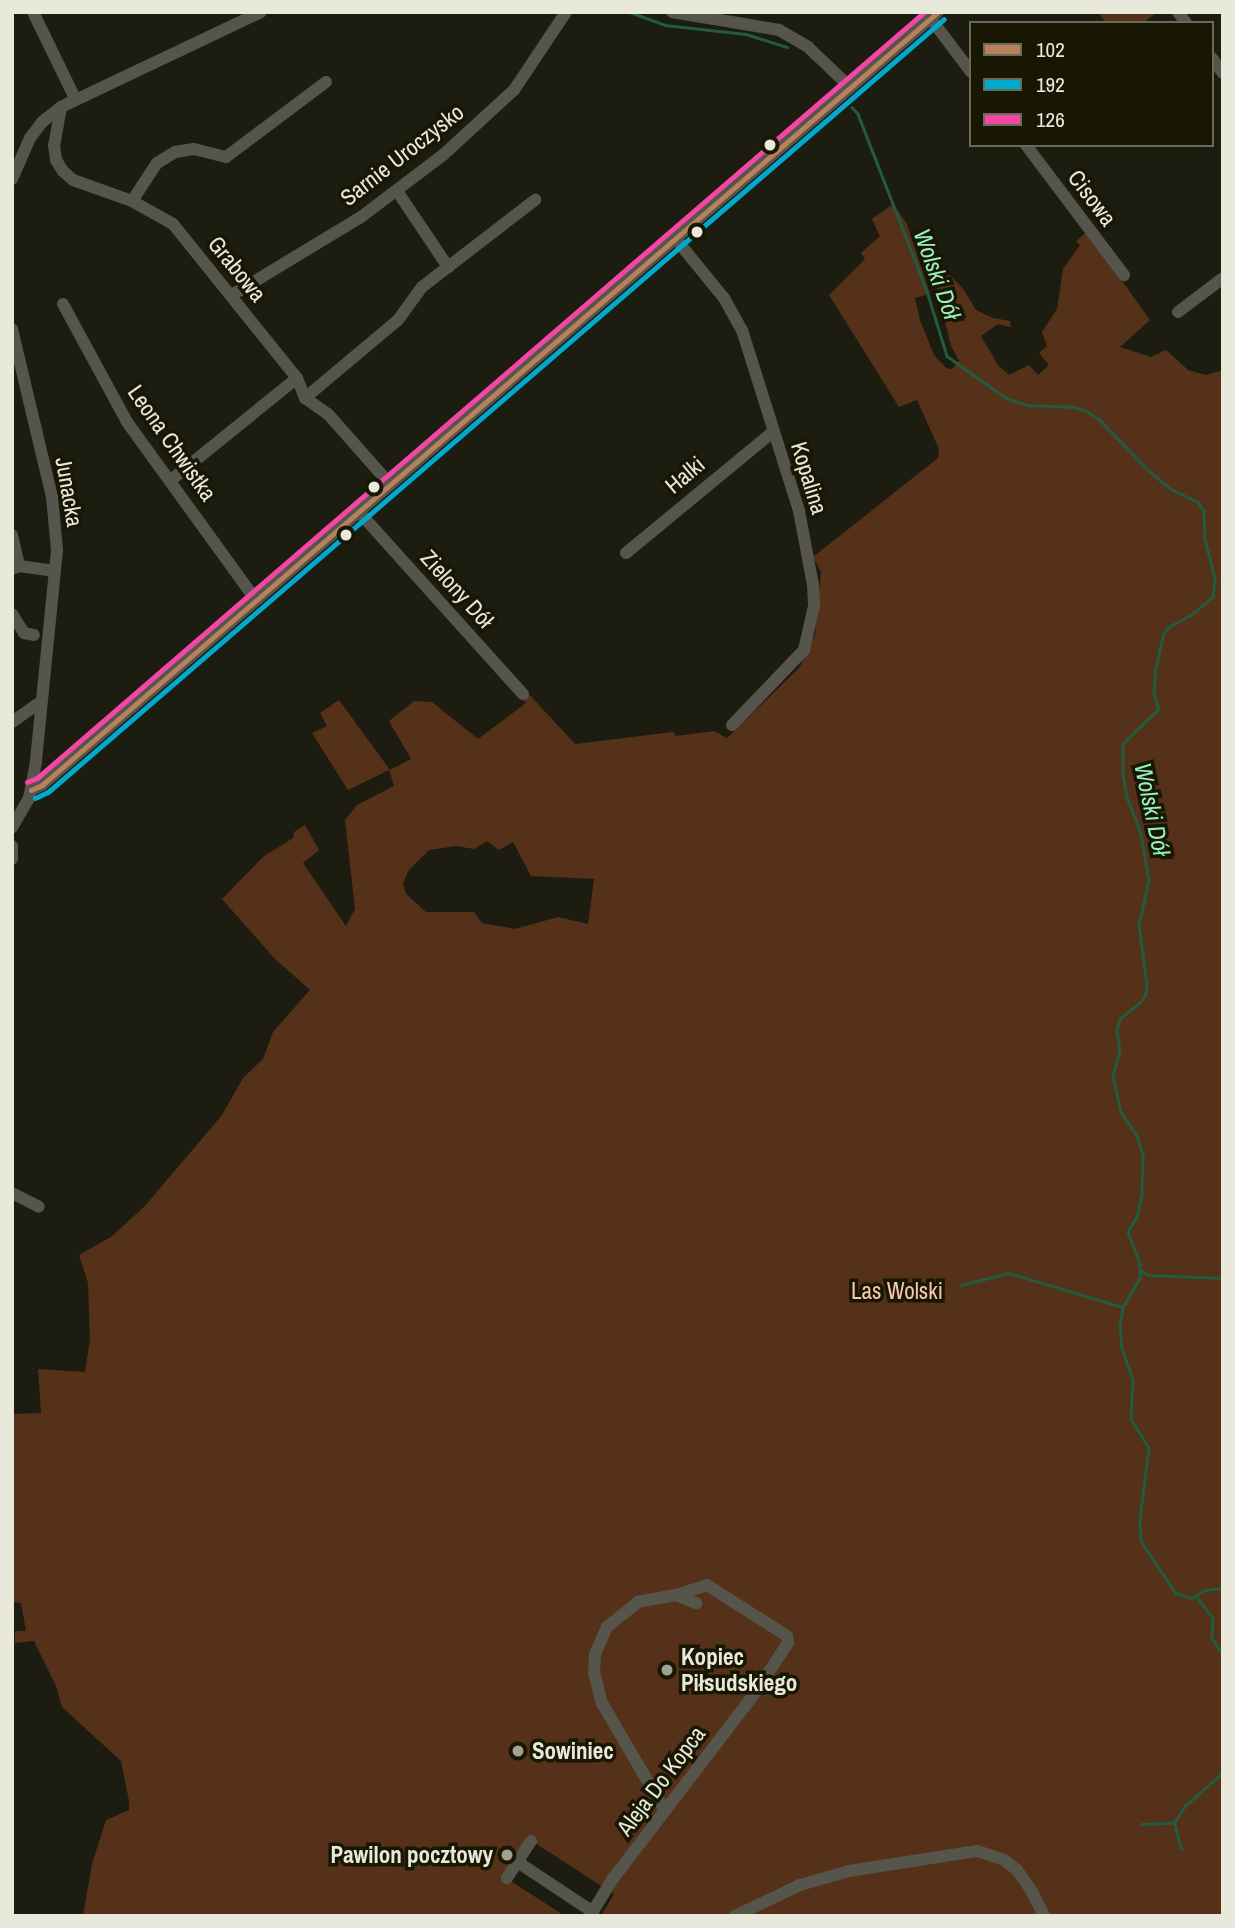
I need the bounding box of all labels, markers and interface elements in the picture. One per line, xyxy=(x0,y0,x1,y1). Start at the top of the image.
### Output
legend xyxy=(969,21,1214,147)
text: 102 xyxy=(1036,35,1065,64)
text: 192 xyxy=(1036,70,1065,99)
street label: Sarnie Uroczysko xyxy=(335,98,469,212)
text: 126 xyxy=(1036,105,1065,134)
unlabelled marker xyxy=(763,138,777,152)
street label: Cisowa xyxy=(1062,165,1122,231)
unlabelled marker xyxy=(690,225,704,239)
water label: Wolski Dół xyxy=(907,225,967,323)
street label: Grabowa xyxy=(202,231,272,307)
street label: Leona Chwistka xyxy=(122,380,222,506)
street label: Kopalina xyxy=(785,438,833,518)
street label: Halki xyxy=(660,451,710,499)
street label: Junacka xyxy=(49,455,89,529)
unlabelled marker xyxy=(367,480,381,494)
unlabelled marker xyxy=(339,528,353,542)
street label: Zielony Dół xyxy=(415,544,499,634)
water label: Wolski Dół xyxy=(1128,760,1176,858)
park label: Las Wolski xyxy=(851,1277,943,1305)
place label: Kopiec Piłsudskiego xyxy=(681,1643,797,1697)
marker: Kopiec Piłsudskiego xyxy=(659,1662,675,1678)
street label: Aleja Do Kopca xyxy=(611,1721,711,1841)
place label: Sowiniec xyxy=(532,1737,614,1765)
marker: Sowiniec xyxy=(510,1743,526,1759)
place label: Pawilon pocztowy xyxy=(331,1841,493,1869)
marker: Pawilon pocztowy xyxy=(499,1847,515,1863)

